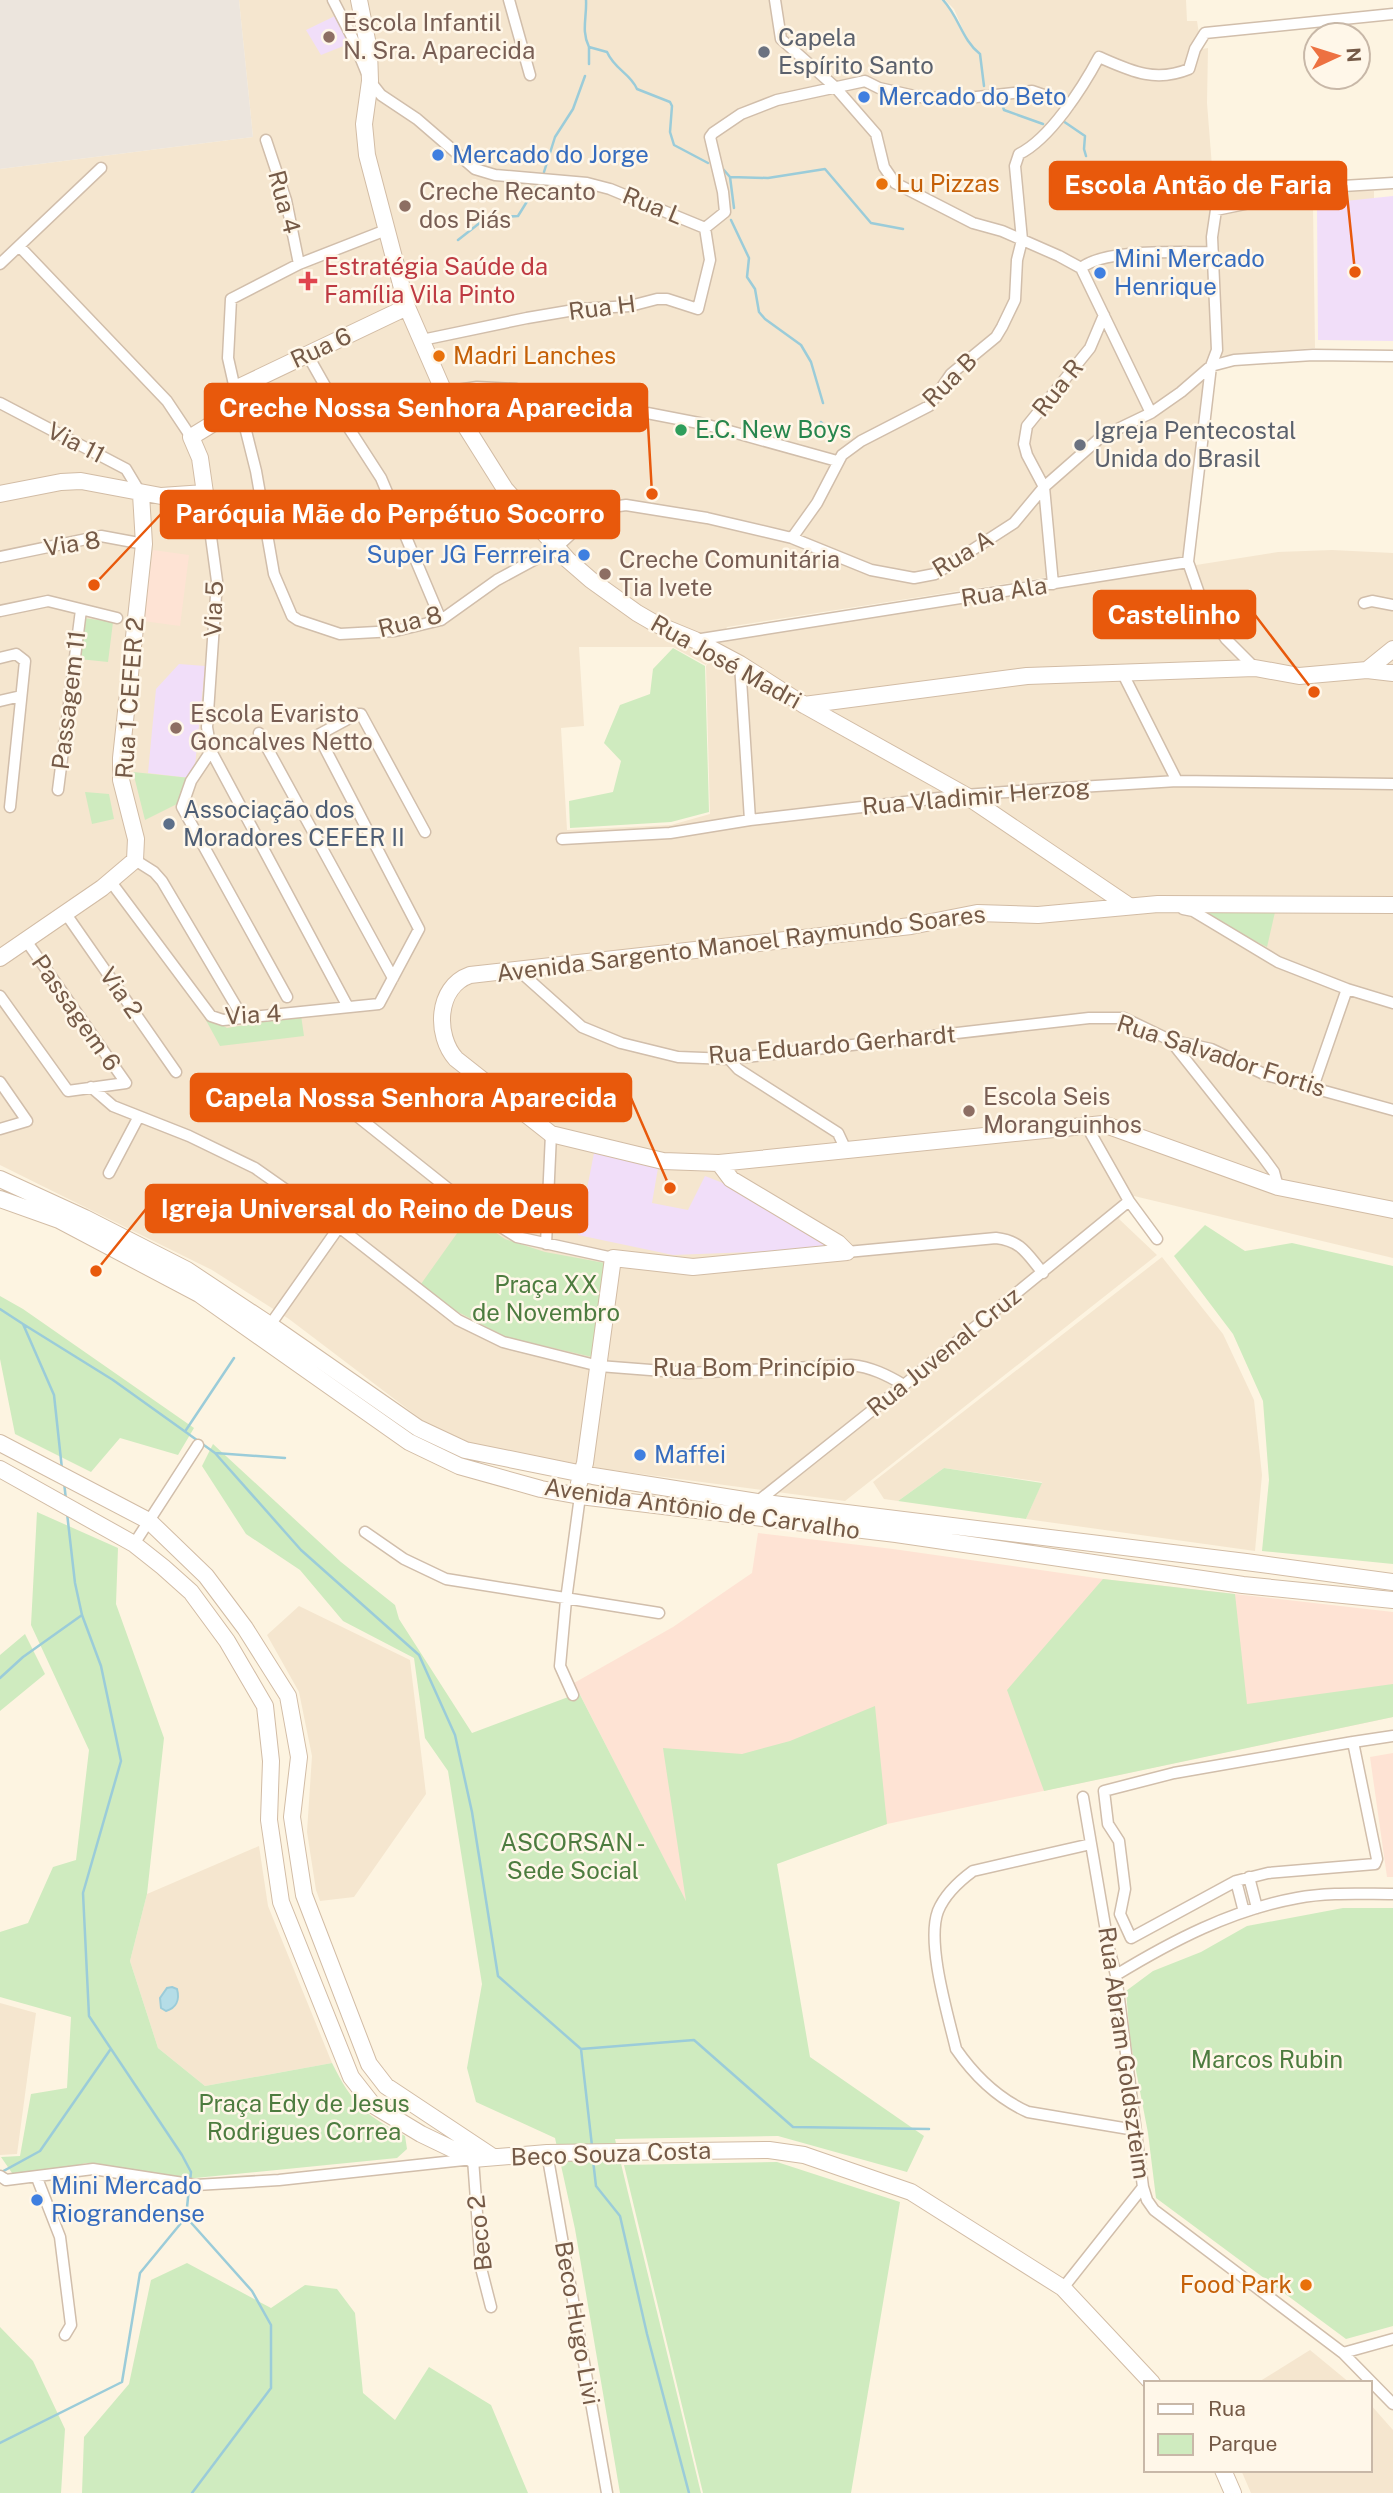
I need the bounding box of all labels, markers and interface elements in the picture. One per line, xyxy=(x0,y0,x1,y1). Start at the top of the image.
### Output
place label: Escola Infantil N. Sra. Aparecida xyxy=(343,8,535,64)
north arrow xyxy=(1302,21,1372,91)
place label: Capela Espírito Santo xyxy=(778,23,934,79)
marker: Escola Infantil N. Sra. Aparecida xyxy=(321,29,337,45)
marker: Capela Espírito Santo xyxy=(756,44,772,60)
text: N xyxy=(1342,47,1365,63)
place label: Mercado do Beto xyxy=(878,82,1067,110)
marker: Mercado do Beto xyxy=(856,89,872,105)
place label: Mercado do Jorge xyxy=(452,140,649,168)
marker: Mercado do Jorge xyxy=(430,147,446,163)
callout: Escola Antão de Faria xyxy=(1050,162,1346,209)
street label: Rua 4 xyxy=(263,167,307,236)
place label: Lu Pizzas xyxy=(896,169,1000,197)
text: Escola Antão de Faria xyxy=(1064,169,1332,200)
marker: Lu Pizzas xyxy=(874,176,890,192)
place label: Creche Recanto dos Piás xyxy=(419,177,596,233)
street label: Rua L xyxy=(619,180,688,230)
marker: Creche Recanto dos Piás xyxy=(397,198,413,214)
place label: Mini Mercado Henrique xyxy=(1114,244,1265,300)
place label: Estratégia Saúde da Família Vila Pinto xyxy=(324,252,548,308)
marker: Mini Mercado Henrique xyxy=(1092,265,1108,281)
marker: Estratégia Saúde da Família Vila Pinto xyxy=(298,271,318,291)
street label: Rua H xyxy=(567,289,637,325)
street label: Rua 6 xyxy=(286,321,356,373)
place label: Madri Lanches xyxy=(453,341,616,369)
street label: Rua B xyxy=(916,346,982,412)
marker: Madri Lanches xyxy=(431,348,447,364)
street label: Rua R xyxy=(1026,353,1089,422)
callout: Creche Nossa Senhora Aparecida xyxy=(205,384,647,431)
text: Creche Nossa Senhora Aparecida xyxy=(219,392,633,423)
place label: E.C. New Boys xyxy=(695,415,852,443)
street label: Via 11 xyxy=(43,416,110,468)
place label: Igreja Pentecostal Unida do Brasil xyxy=(1094,416,1297,472)
marker: E.C. New Boys xyxy=(673,422,689,438)
marker: Igreja Pentecostal Unida do Brasil xyxy=(1072,437,1088,453)
callout: Paróquia Mãe do Perpétuo Socorro xyxy=(161,491,619,538)
text: Paróquia Mãe do Perpétuo Socorro xyxy=(175,498,605,529)
street label: Rua A xyxy=(927,524,998,582)
street label: Via 8 xyxy=(42,525,102,561)
place label: Super JG Ferrreira xyxy=(367,540,570,568)
place label: Creche Comunitária Tia Ivete xyxy=(619,545,840,601)
marker: Super JG Ferrreira xyxy=(576,547,592,563)
marker: Creche Comunitária Tia Ivete xyxy=(597,566,613,582)
street label: Rua Ala xyxy=(959,570,1049,612)
street label: Via 5 xyxy=(198,580,228,638)
callout: Castelinho xyxy=(1094,591,1255,638)
text: Castelinho xyxy=(1107,599,1241,630)
street label: Rua 8 xyxy=(375,600,444,642)
street label: Rua José Madri xyxy=(646,608,807,714)
street label: Rua 1 CEFER 2 xyxy=(109,616,149,780)
street label: Passagem 11 xyxy=(46,629,90,771)
place label: Escola Evaristo Goncalves Netto xyxy=(190,699,373,755)
marker: Escola Evaristo Goncalves Netto xyxy=(168,720,184,736)
street label: Rua Vladimir Herzog xyxy=(861,772,1091,820)
place label: Associação dos Moradores CEFER II xyxy=(183,795,405,851)
marker: Associação dos Moradores CEFER II xyxy=(161,816,177,832)
street label: Avenida Sargento Manoel Raymundo Soares xyxy=(495,899,987,987)
street label: Passagem 6 xyxy=(27,949,127,1076)
street label: Via 2 xyxy=(94,962,149,1023)
street label: Via 4 xyxy=(224,999,282,1029)
street label: Rua Salvador Fortis xyxy=(1114,1008,1329,1102)
street label: Rua Eduardo Gerhardt xyxy=(707,1019,957,1069)
callout: Capela Nossa Senhora Aparecida xyxy=(191,1074,631,1121)
text: Capela Nossa Senhora Aparecida xyxy=(205,1082,617,1113)
place label: Escola Seis Moranguinhos xyxy=(983,1082,1142,1138)
marker: Escola Seis Moranguinhos xyxy=(961,1103,977,1119)
callout: Igreja Universal do Reino de Deus xyxy=(146,1185,587,1232)
text: Igreja Universal do Reino de Deus xyxy=(161,1193,573,1224)
park label: Praça XX de Novembro xyxy=(472,1270,620,1326)
street label: Rua Juvenal Cruz xyxy=(861,1281,1026,1422)
street label: Rua Bom Princípio xyxy=(653,1353,855,1381)
place label: Maffei xyxy=(654,1440,726,1468)
marker: Maffei xyxy=(632,1447,648,1463)
street label: Avenida Antônio de Carvalho xyxy=(542,1472,862,1544)
park label: ASCORSAN - Sede Social xyxy=(500,1828,646,1884)
street label: Rua Abram Goldszteim xyxy=(1093,1925,1157,2181)
park label: Marcos Rubin xyxy=(1191,2045,1343,2073)
park label: Praça Edy de Jesus Rodrigues Correa xyxy=(198,2089,410,2145)
street label: Beco Souza Costa xyxy=(510,2136,712,2170)
place label: Mini Mercado Riograndense xyxy=(51,2171,205,2227)
marker: Mini Mercado Riograndense xyxy=(29,2192,45,2208)
street label: Beco 2 xyxy=(461,2194,497,2273)
street label: Beco Hugo Livi xyxy=(550,2239,606,2407)
place label: Food Park xyxy=(1180,2270,1292,2298)
marker: Food Park xyxy=(1298,2277,1314,2293)
legend xyxy=(1144,2381,1372,2472)
text: Rua xyxy=(1208,2396,1246,2421)
text: Parque xyxy=(1208,2431,1277,2456)

